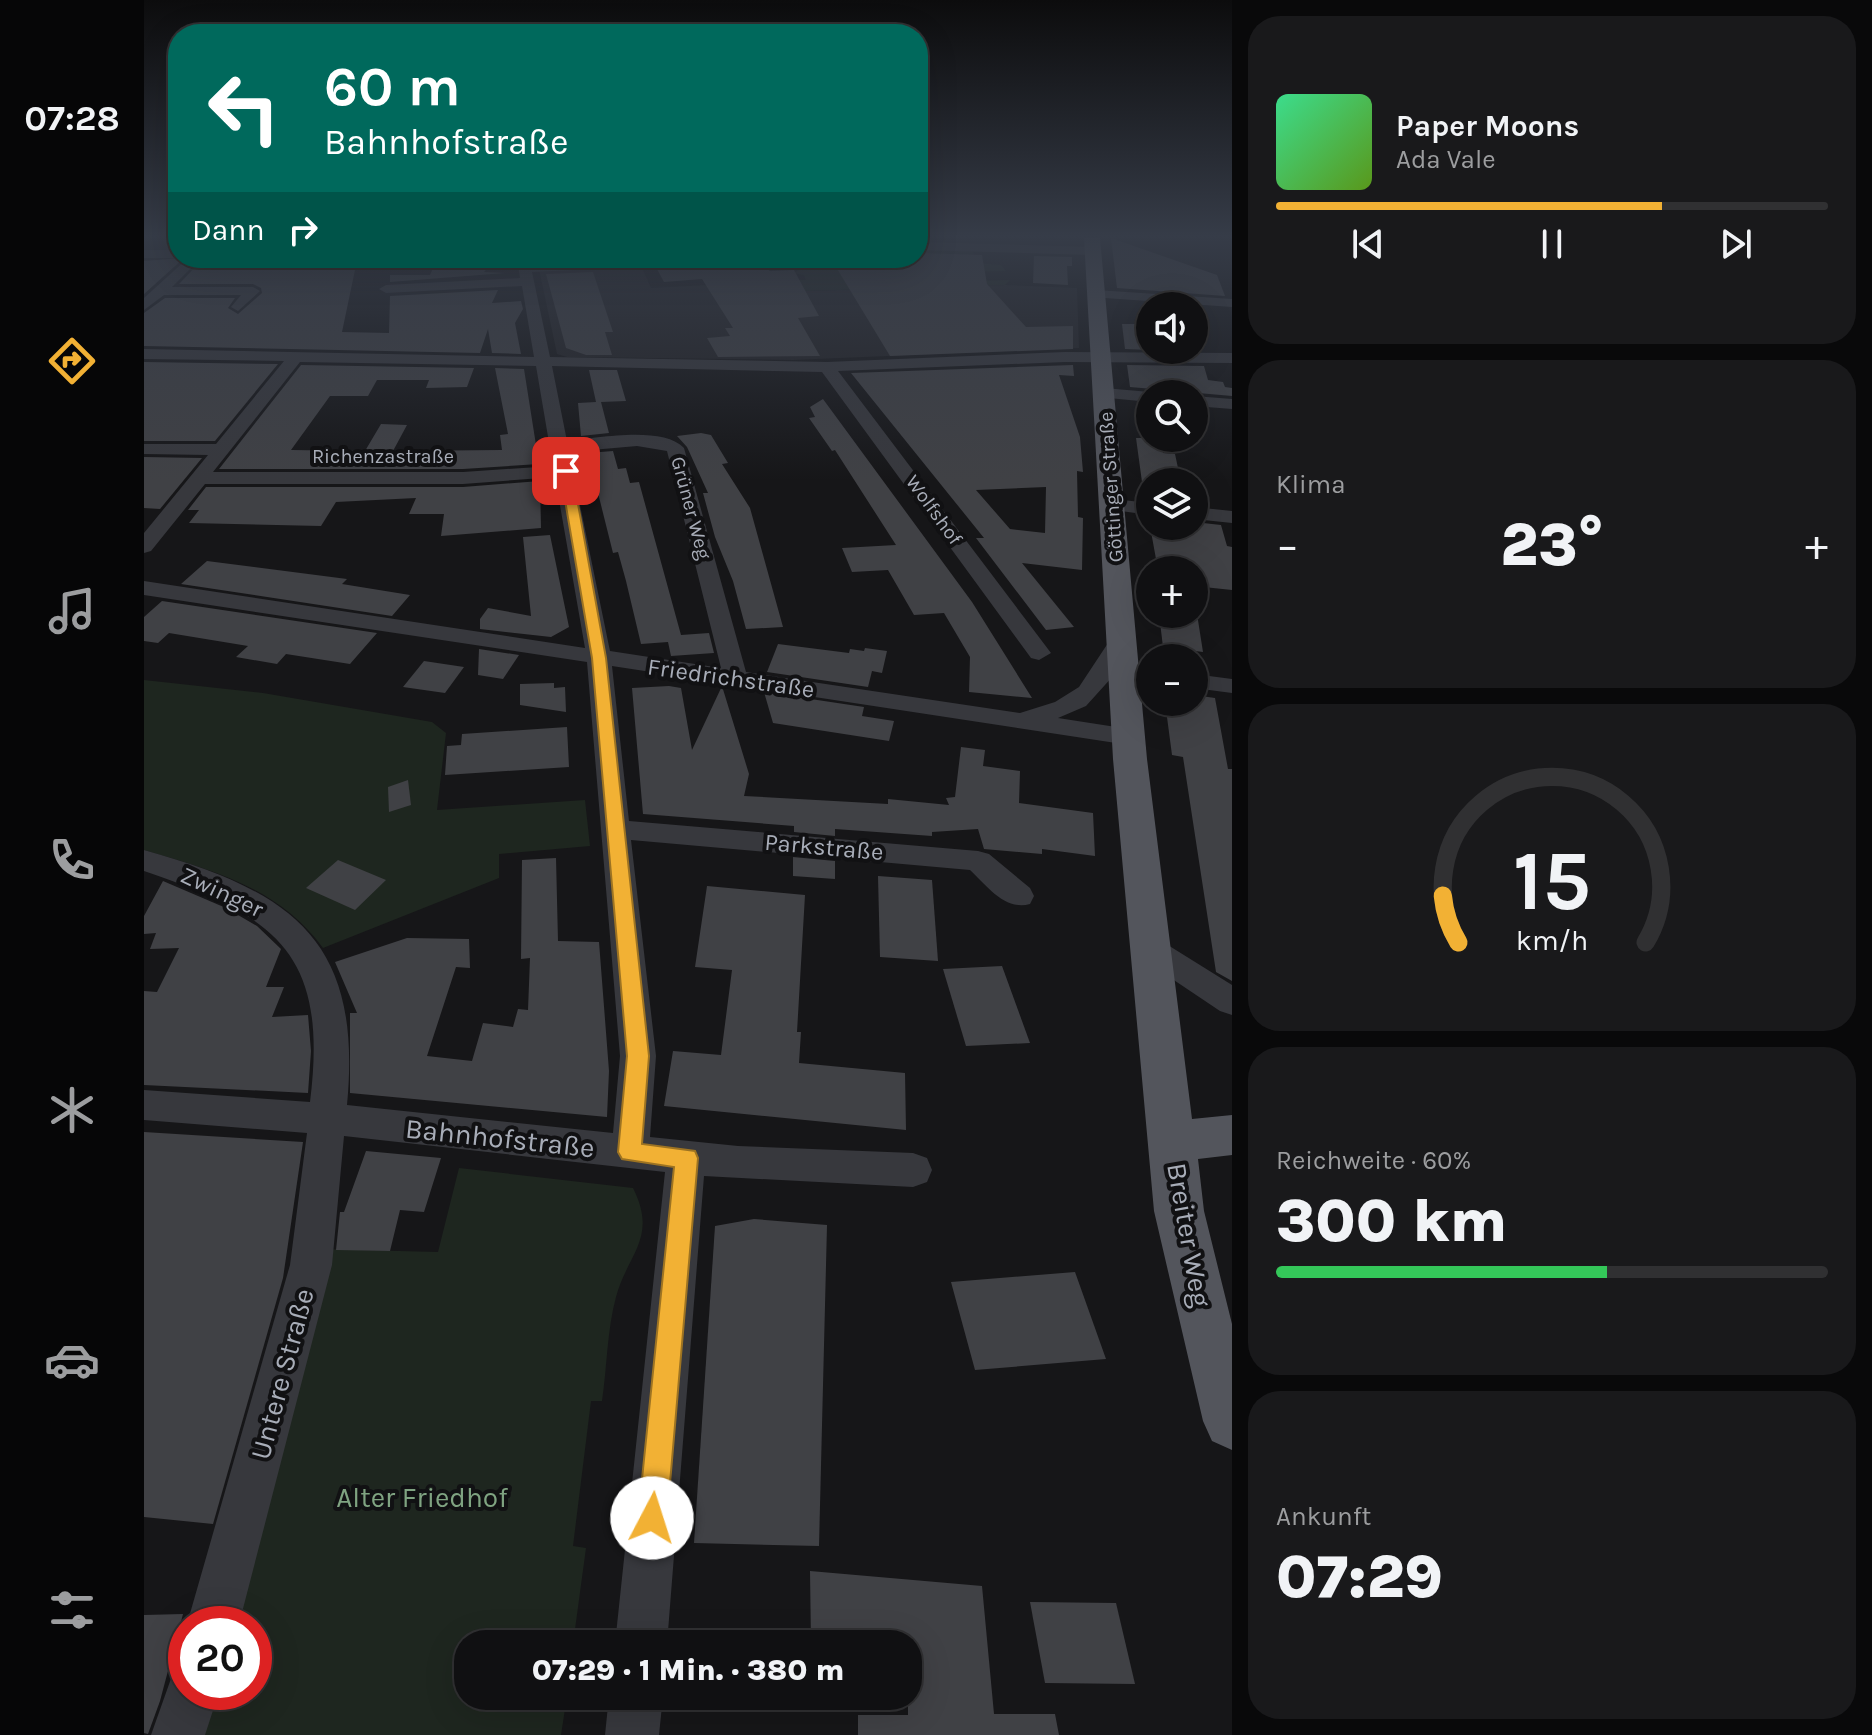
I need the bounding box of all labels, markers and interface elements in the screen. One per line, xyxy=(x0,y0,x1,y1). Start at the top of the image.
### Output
text: 60 m xyxy=(324,54,461,119)
icon: left xyxy=(192,56,296,160)
text: 07:28 xyxy=(24,97,120,139)
text: Paper Moons xyxy=(1396,108,1579,144)
text: Bahnhofstraße xyxy=(324,121,568,163)
text: Ada Vale xyxy=(1396,144,1496,175)
icon: right xyxy=(281,208,325,252)
text: Dann xyxy=(192,212,265,248)
icon: previous xyxy=(1346,222,1390,266)
icon: pause xyxy=(1530,222,1574,266)
icon: next xyxy=(1714,222,1758,266)
map controls xyxy=(1136,292,1208,716)
button: sound xyxy=(1136,292,1208,364)
icon: directions xyxy=(44,333,100,389)
button: search xyxy=(1136,380,1208,452)
street label: Göttinger Straße xyxy=(1094,411,1128,563)
pin xyxy=(532,437,600,505)
street label: Richenzastraße xyxy=(312,445,454,468)
icon: arrive xyxy=(544,449,588,493)
street label: Grüner Weg xyxy=(666,454,716,562)
button: layers xyxy=(1136,468,1208,540)
text: Klima xyxy=(1276,469,1345,500)
street label: Wolfshof xyxy=(901,471,967,549)
text: 23° xyxy=(1500,510,1604,580)
text: − xyxy=(1276,520,1299,571)
text: + xyxy=(1805,520,1828,571)
button: + xyxy=(1136,556,1208,628)
icon: music xyxy=(44,583,100,639)
button: − xyxy=(1136,644,1208,716)
street label: Friedrichstraße xyxy=(646,652,816,704)
street label: Parkstraße xyxy=(763,828,885,866)
icon: phone xyxy=(44,832,100,888)
text: 15 xyxy=(1513,833,1591,930)
street label: Zwinger xyxy=(176,861,268,923)
text: km/h xyxy=(1516,925,1588,958)
icon: climate xyxy=(44,1082,100,1138)
street label: Bahnhofstraße xyxy=(404,1112,596,1164)
text: Reichweite · 60% xyxy=(1276,1145,1471,1176)
street label: Breiter Weg xyxy=(1160,1160,1218,1310)
text: 300 km xyxy=(1276,1186,1507,1256)
street label: Untere Straße xyxy=(243,1285,321,1463)
icon: car xyxy=(44,1332,100,1388)
position arrow xyxy=(610,1476,694,1560)
park label: Alter Friedhof xyxy=(336,1481,508,1514)
text: Ankunft xyxy=(1276,1501,1371,1532)
text: 07:29 xyxy=(1276,1542,1443,1612)
icon: filters xyxy=(44,1582,100,1638)
speed limit sign: 20 xyxy=(168,1606,272,1710)
text: 07:29 · 1 Min. · 380 m xyxy=(532,1652,844,1688)

